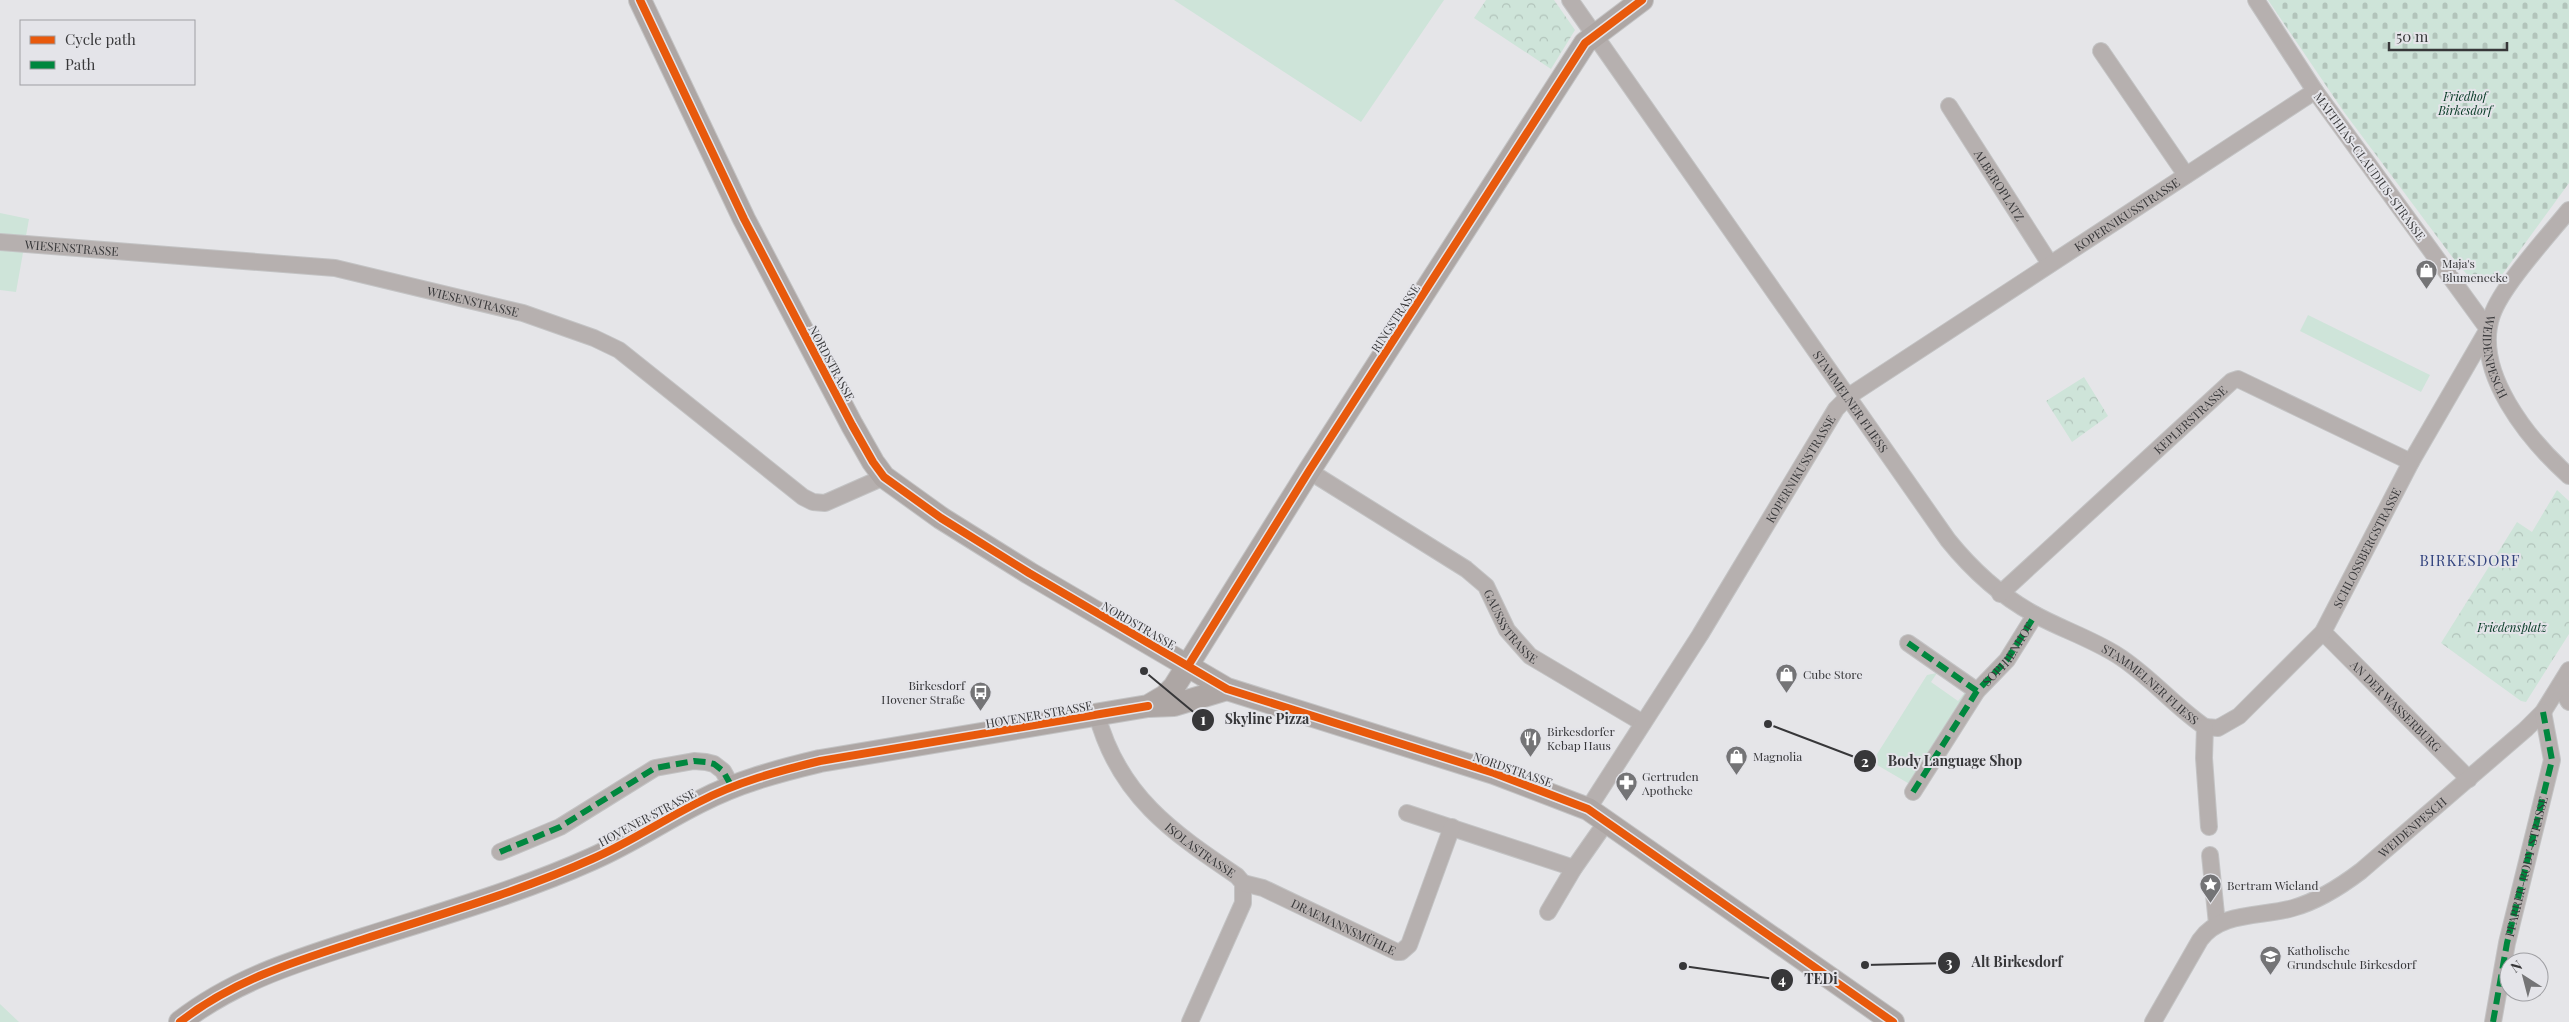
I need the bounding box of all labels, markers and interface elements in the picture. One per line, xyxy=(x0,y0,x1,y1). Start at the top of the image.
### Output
legend xyxy=(20,20,195,85)
scale bar xyxy=(2389,20,2506,52)
text: 50 m xyxy=(2396,26,2429,46)
text: Cycle path xyxy=(65,29,136,49)
text: Path xyxy=(65,54,95,74)
park label: Friedhof Birkesdorf xyxy=(2437,88,2494,118)
street label: MATTHIAS-CLAUDIUS-STRASSE xyxy=(2311,89,2429,243)
street label: ALBEROPLATZ xyxy=(1970,146,2028,224)
street label: KOPERNIKUSSTRASSE xyxy=(2071,174,2183,255)
street label: WIESENSTRASSE xyxy=(23,236,119,259)
place label: Maja's Blumenecke xyxy=(2442,255,2508,285)
shop icon: Maja's Blumenecke xyxy=(2414,258,2438,289)
street label: RINGSTRASSE xyxy=(1367,281,1423,355)
street label: WIESENSTRASSE xyxy=(424,282,521,320)
street label: WEIDENPESCH xyxy=(2480,313,2512,401)
street label: NORDSTRASSE xyxy=(805,323,859,403)
street label: STAMMELNER FLIESS xyxy=(1810,347,1892,455)
street label: KEPLERSTRASSE xyxy=(2150,382,2230,457)
street label: KOPERNIKUSSTRASSE xyxy=(1762,412,1839,525)
street label: SCHLOSSBERGSTRASSE xyxy=(2329,485,2404,611)
district label: BIRKESDORF xyxy=(2419,550,2521,570)
street label: GAUSSSTRASSE xyxy=(1481,586,1541,667)
street label: NORDSTRASSE xyxy=(1099,597,1179,653)
street label: SOPHIENHOF xyxy=(1979,619,2037,689)
park label: Friedensplatz xyxy=(2476,619,2547,635)
street label: STAMMELNER FLIESS xyxy=(2099,640,2202,728)
street label: AN DER WASSERBURG xyxy=(2347,656,2446,755)
shop icon: Cube Store xyxy=(1775,662,1799,693)
place label: Cube Store xyxy=(1803,666,1863,682)
place label: Birkesdorf Hovener Straße xyxy=(881,677,966,707)
bus stop icon: Birkesdorf Hovener Straße xyxy=(969,680,993,711)
street label: HOVENER STRASSE xyxy=(984,697,1094,731)
callout: Skyline Pizza xyxy=(1190,705,1320,734)
text: 1 xyxy=(1200,709,1206,729)
text: Skyline Pizza xyxy=(1225,709,1310,728)
place label: Birkesdorfer Kebap Haus xyxy=(1547,723,1615,753)
restaurant icon: Birkesdorfer Kebap Haus xyxy=(1519,726,1543,757)
shop icon: Magnolia xyxy=(1725,744,1749,775)
callout: Body Language Shop xyxy=(1853,747,2033,776)
street label: NORDSTRASSE xyxy=(1471,748,1555,790)
place label: Magnolia xyxy=(1753,748,1802,764)
text: 2 xyxy=(1861,751,1869,771)
text: Body Language Shop xyxy=(1888,751,2022,770)
place label: Gertruden Apotheke xyxy=(1641,768,1699,798)
pharmacy icon: Gertruden Apotheke xyxy=(1614,771,1638,802)
street label: HOVENER STRASSE xyxy=(595,784,699,850)
street label: WEIDENPESCH xyxy=(2374,793,2450,861)
street label: PFARRER-RODY-STRASSE xyxy=(2501,795,2551,938)
street label: ISOLASTRASSE xyxy=(1162,819,1239,881)
place icon: Bertram Wieland xyxy=(2199,873,2223,904)
place label: Bertram Wieland xyxy=(2227,877,2318,893)
street label: DRAEMANNSMÜHLE xyxy=(1289,895,1399,958)
place label: Katholische Grundschule Birkesdorf xyxy=(2287,942,2417,972)
school or university icon: Katholische Grundschule Birkesdorf xyxy=(2259,945,2283,976)
callout: Alt Birkesdorf xyxy=(1937,948,2073,977)
text: 3 xyxy=(1945,952,1953,972)
text: Alt Birkesdorf xyxy=(1971,952,2063,971)
north arrow xyxy=(2499,952,2549,1002)
text: N xyxy=(2506,955,2526,977)
callout: TEDi xyxy=(1770,965,1848,994)
text: 4 xyxy=(1778,969,1786,989)
text: TEDi xyxy=(1804,969,1838,988)

